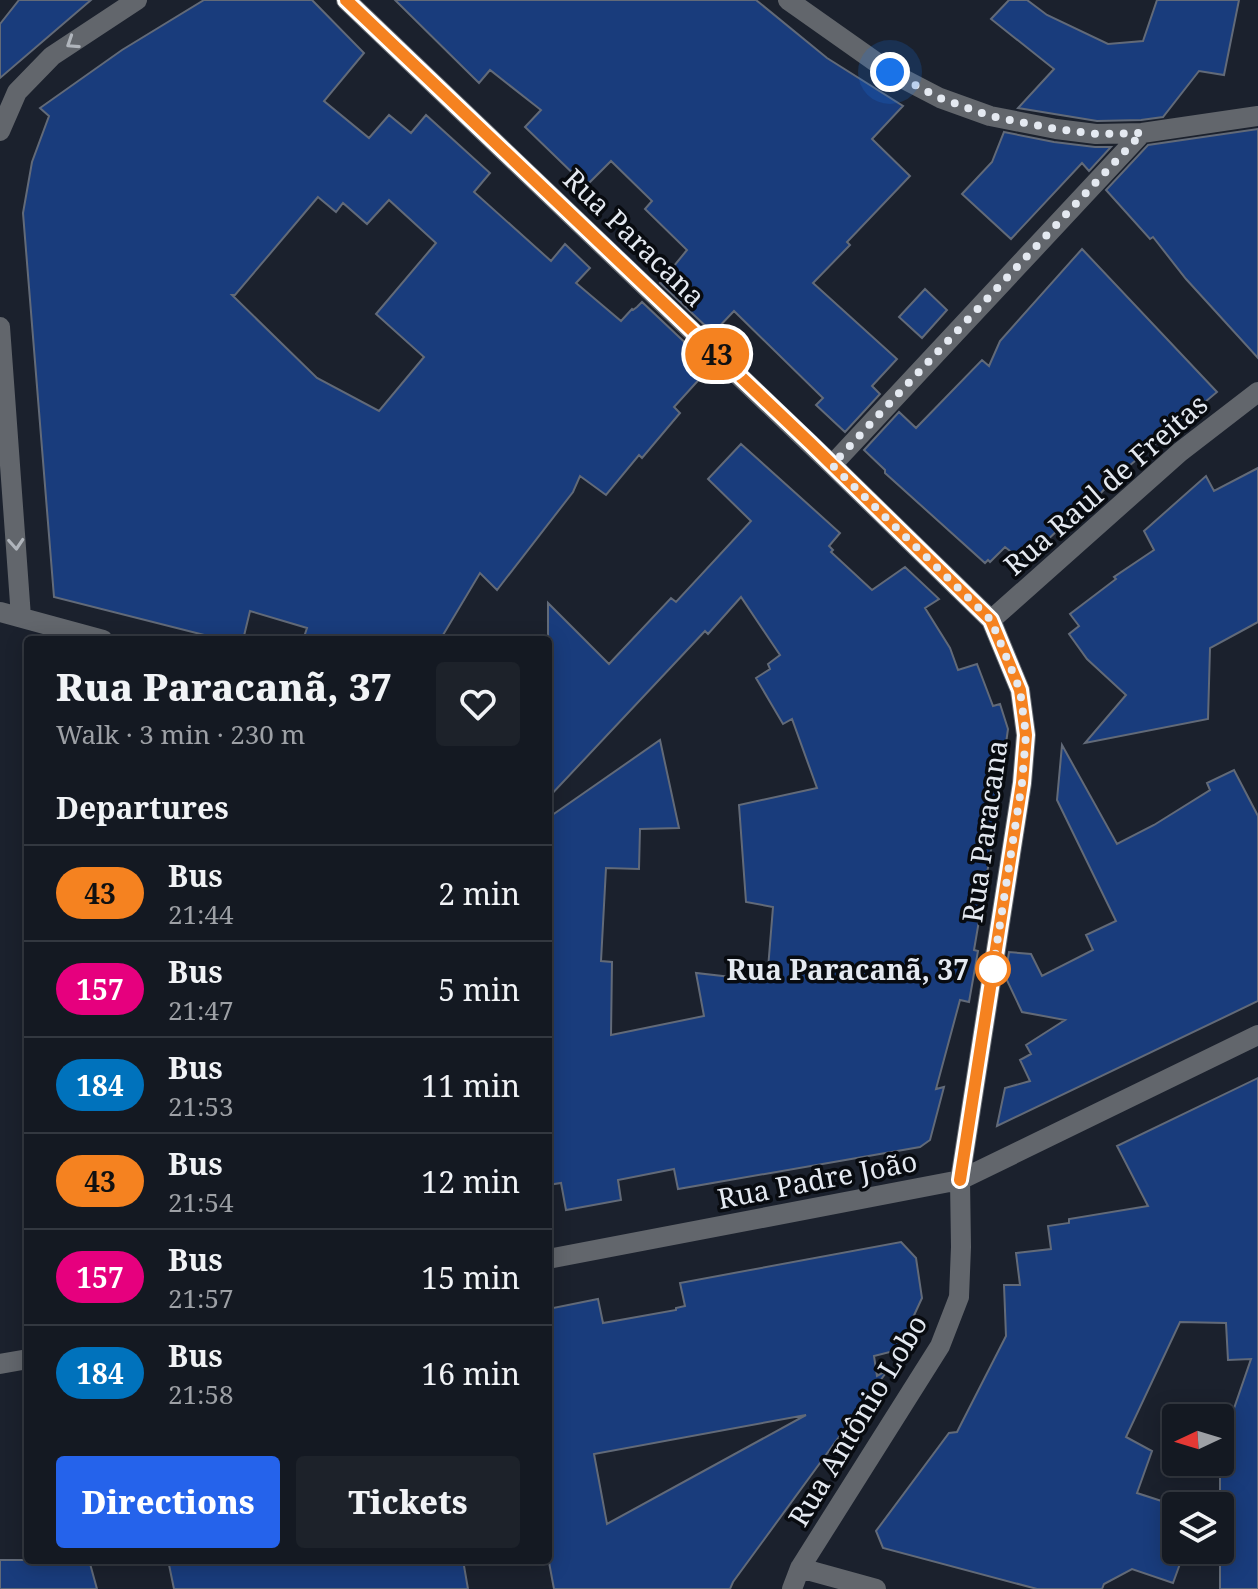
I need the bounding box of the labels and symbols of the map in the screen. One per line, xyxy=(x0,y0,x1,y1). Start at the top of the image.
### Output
one-way arrow xyxy=(66,33,81,48)
your location xyxy=(870,52,910,92)
street label: Rua Paracana xyxy=(556,160,714,314)
line badge: 43 xyxy=(681,328,753,380)
street label: Rua Raul de Freitas xyxy=(995,385,1215,583)
one-way arrow xyxy=(7,538,24,551)
street label: Rua Paracana xyxy=(952,737,1016,925)
place label: Rua Paracanã, 37 xyxy=(727,950,969,988)
marker: Rua Paracanã, 37 xyxy=(976,952,1010,986)
street label: Rua Padre João xyxy=(714,1141,920,1217)
street label: Rua Antônio Lobo xyxy=(779,1307,935,1533)
north arrow xyxy=(1162,1404,1234,1476)

